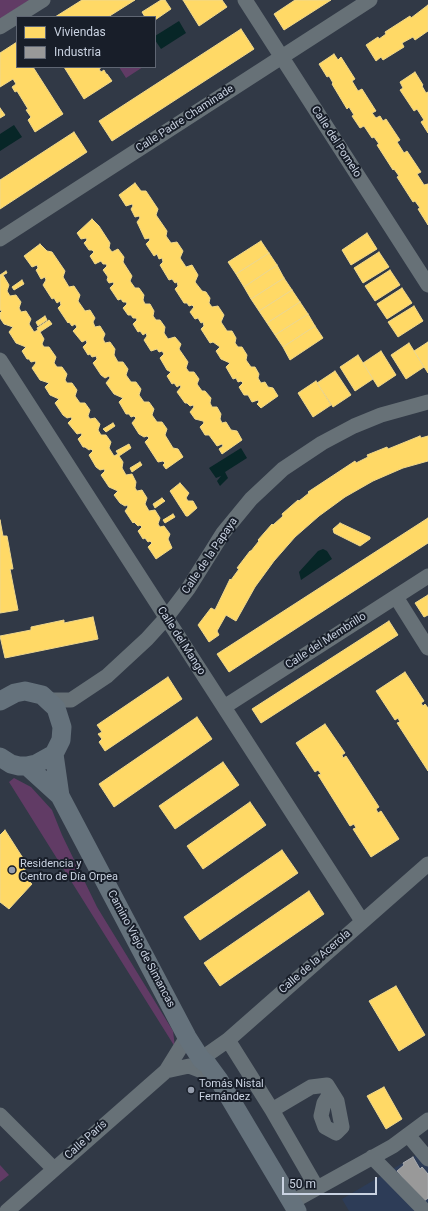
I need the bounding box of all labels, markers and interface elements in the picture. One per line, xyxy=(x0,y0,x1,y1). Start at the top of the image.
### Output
legend xyxy=(16,16,156,68)
text: Viviendas xyxy=(54,25,106,39)
text: Industria xyxy=(54,45,101,59)
street label: Calle Padre Chaminade xyxy=(134,82,236,156)
street label: Calle del Pomelo xyxy=(308,104,364,180)
street label: Calle de la Papaya xyxy=(180,515,240,597)
street label: Calle del Mango xyxy=(154,604,208,678)
street label: Calle del Membrillo xyxy=(283,610,369,672)
place label: Residencia y Centro de Día Orpea xyxy=(20,857,118,883)
marker: Residencia y Centro de Día Orpea xyxy=(7,865,17,875)
street label: Camino Viejo de Simancas xyxy=(104,888,178,1010)
street label: Calle de la Acerola xyxy=(277,927,353,997)
place label: Tomás Nistal Fernández xyxy=(199,1077,264,1103)
marker: Tomás Nistal Fernández xyxy=(186,1085,196,1095)
street label: Calle París xyxy=(62,1118,110,1162)
scale bar xyxy=(284,1169,379,1195)
text: 50 m xyxy=(289,1177,316,1191)

